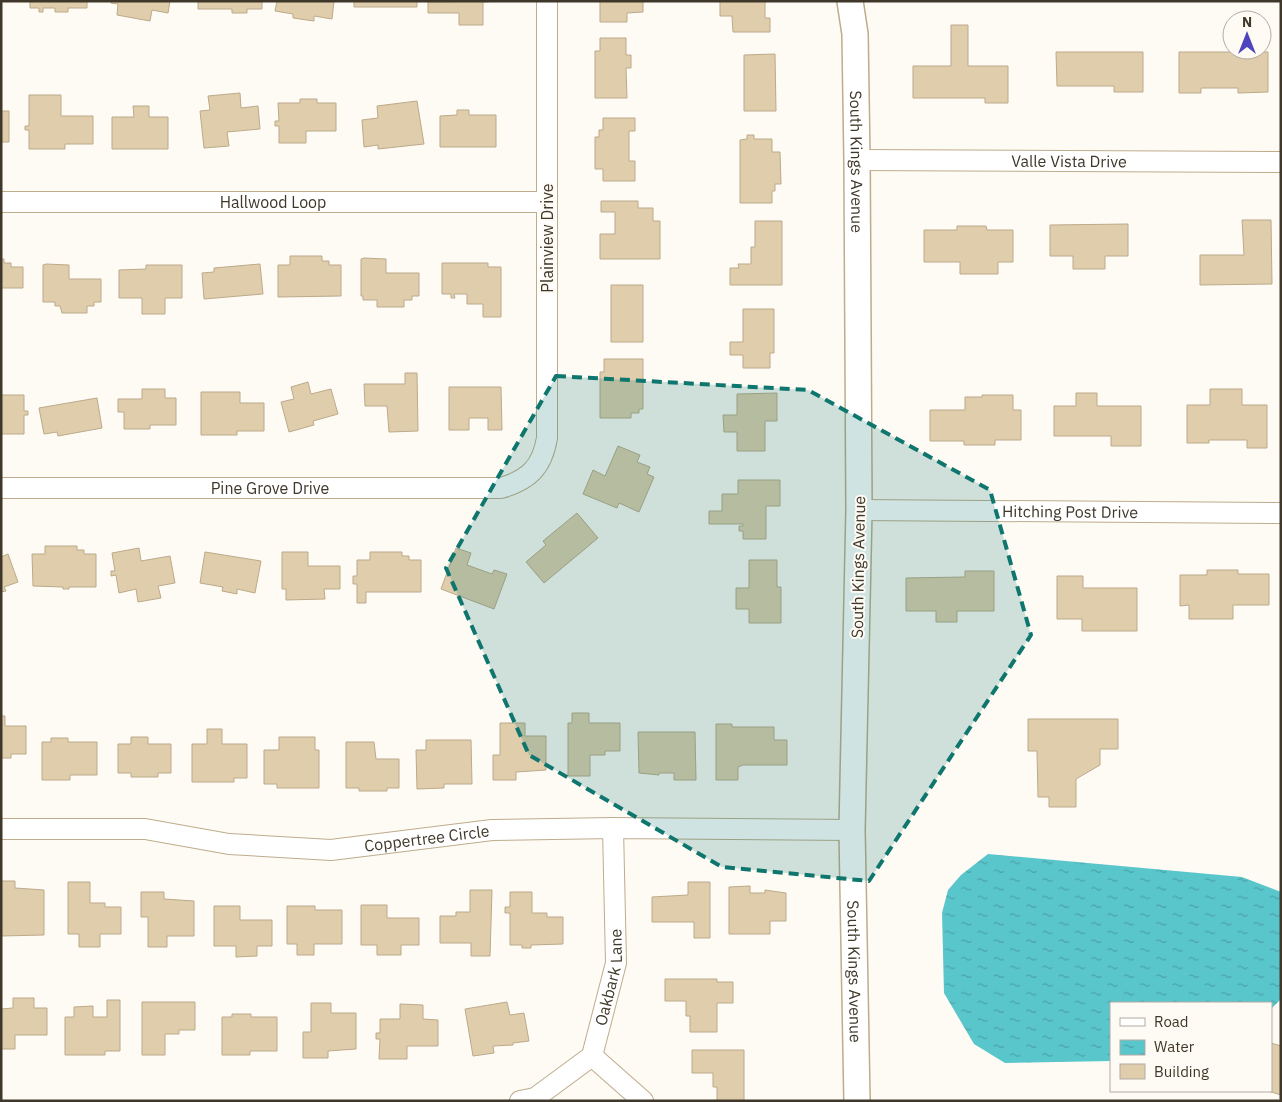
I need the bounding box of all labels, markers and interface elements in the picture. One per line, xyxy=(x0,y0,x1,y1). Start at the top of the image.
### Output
north arrow xyxy=(1222,10,1272,60)
text: N xyxy=(1242,13,1252,31)
street label: South Kings Avenue xyxy=(846,90,867,233)
street label: Valle Vista Drive xyxy=(1011,151,1127,171)
street label: Plainview Drive xyxy=(537,183,557,293)
street label: Hallwood Loop xyxy=(220,192,326,212)
street label: Pine Grove Drive xyxy=(211,478,330,498)
street label: South Kings Avenue xyxy=(847,495,869,638)
street label: Hitching Post Drive xyxy=(1002,501,1138,522)
street label: Coppertree Circle xyxy=(363,820,491,856)
street label: South Kings Avenue xyxy=(843,900,866,1043)
street label: Oakbark Lane xyxy=(590,928,626,1028)
legend xyxy=(1110,1002,1272,1092)
text: Road xyxy=(1154,1012,1189,1031)
text: Water xyxy=(1154,1037,1195,1056)
text: Building xyxy=(1154,1062,1209,1081)

